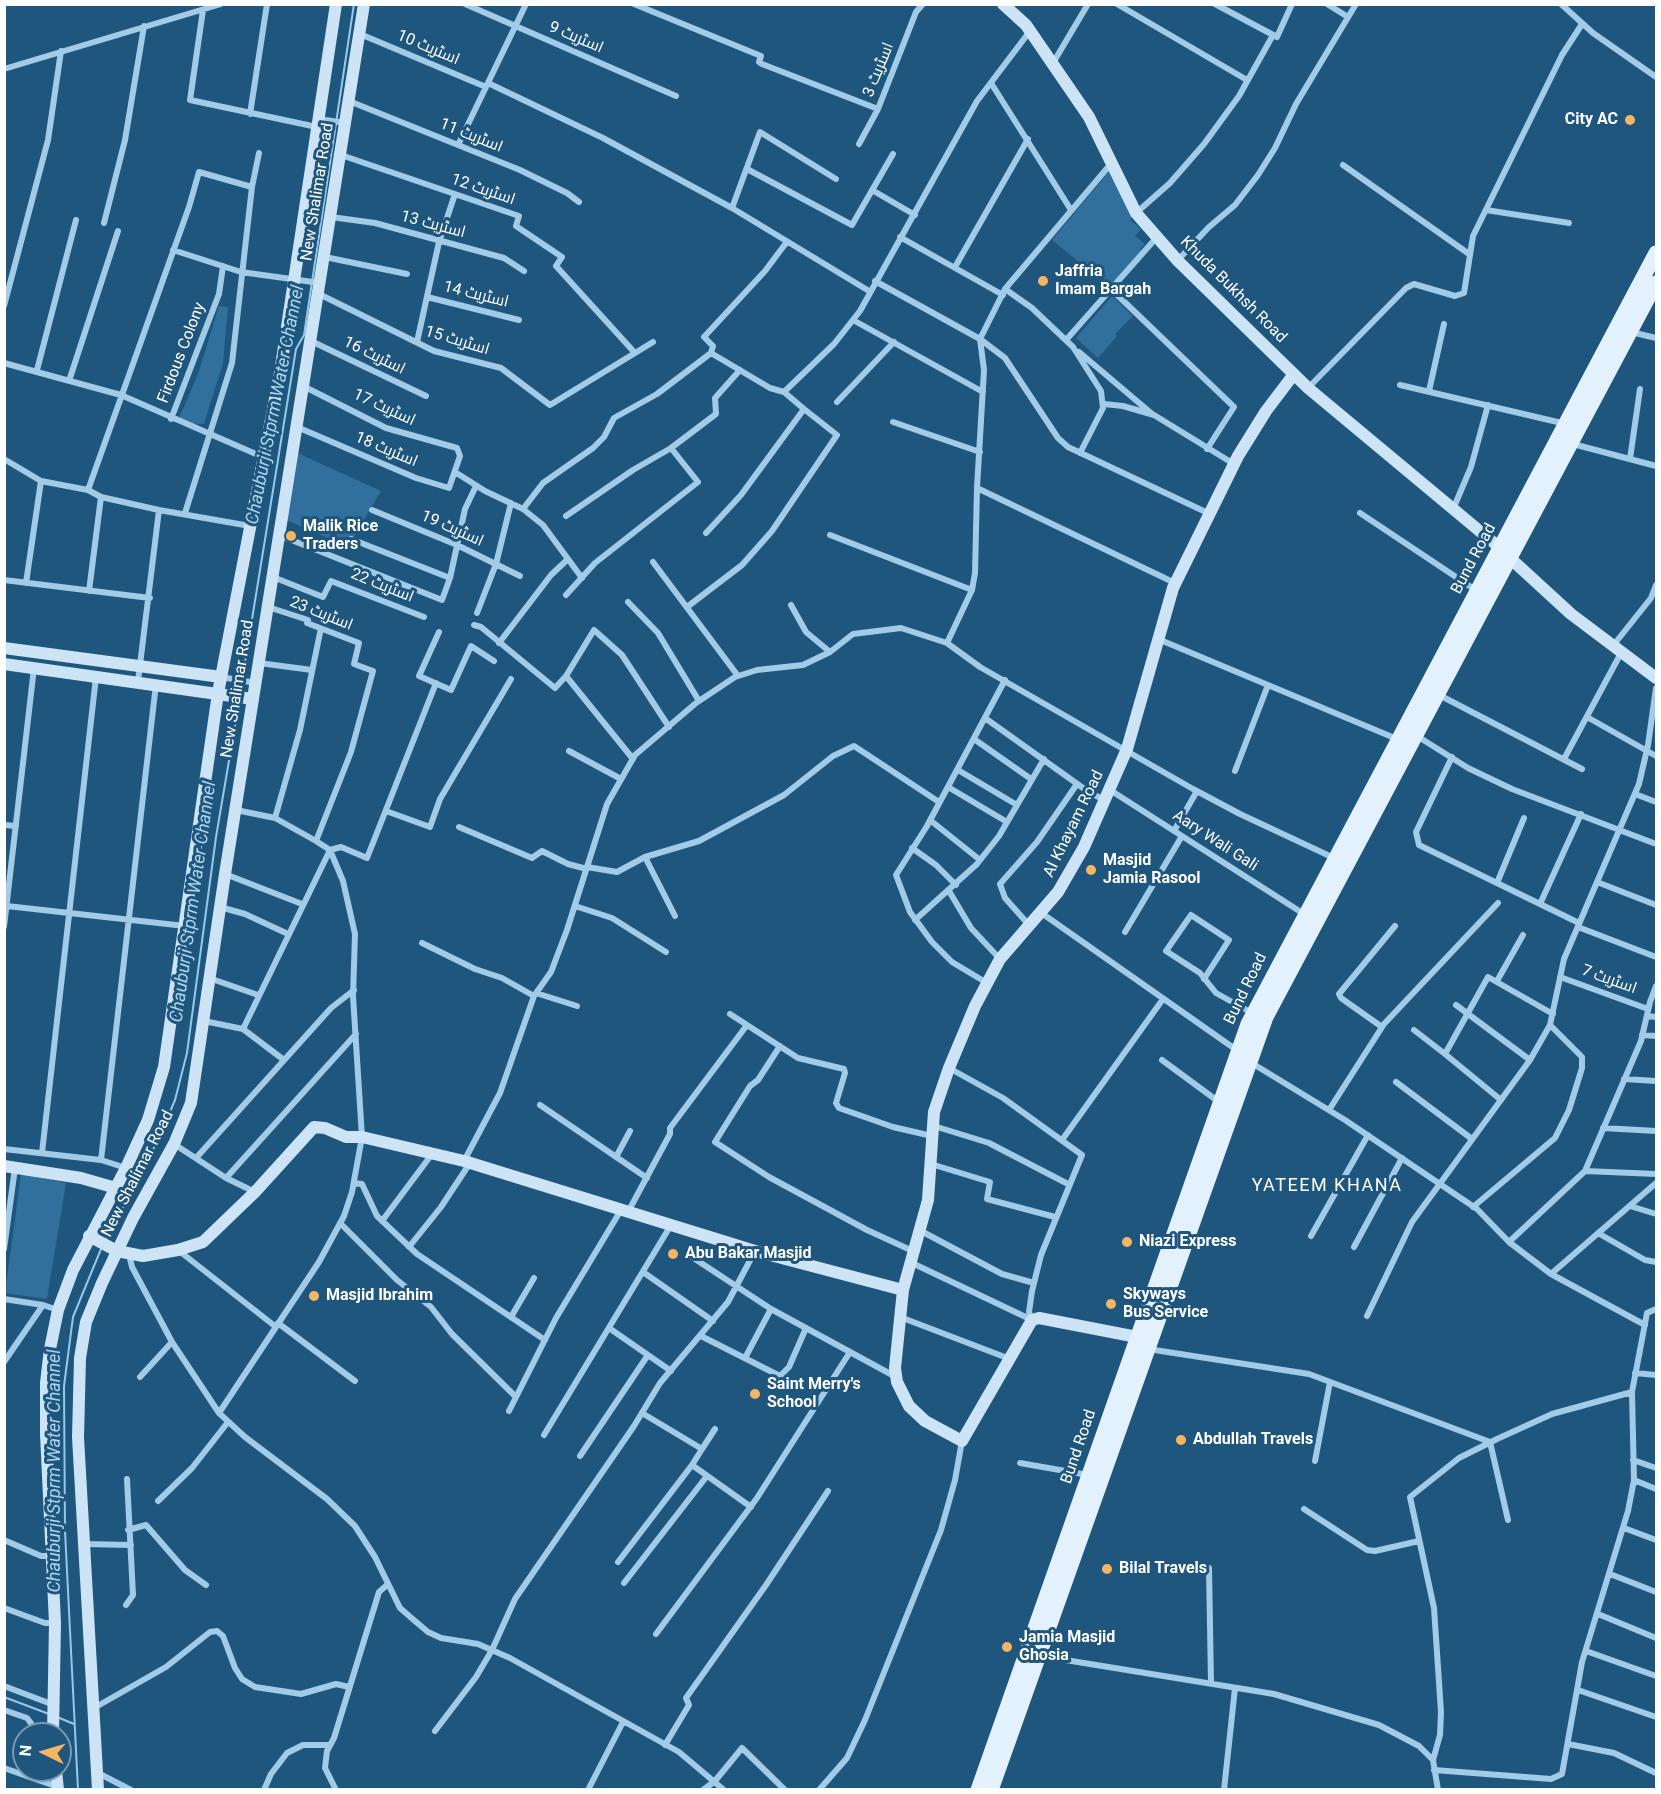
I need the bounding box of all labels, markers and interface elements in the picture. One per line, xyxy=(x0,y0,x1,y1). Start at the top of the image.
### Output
street label: اسٹریٹ 9 xyxy=(546,18,606,58)
street label: اسٹریٹ 10 xyxy=(394,26,462,70)
street label: اسٹریٹ 3 xyxy=(859,40,899,100)
place label: City AC xyxy=(1565,110,1618,130)
marker: City AC xyxy=(1623,113,1637,127)
street label: اسٹریٹ 11 xyxy=(437,115,505,157)
street label: New Shalimar Road xyxy=(298,122,338,262)
street label: اسٹریٹ 12 xyxy=(449,170,517,210)
street label: اسٹریٹ 13 xyxy=(398,207,468,243)
street label: Khuda Bukhsh Road xyxy=(1176,233,1290,347)
place label: Jaffria Imam Bargah xyxy=(1055,262,1151,300)
marker: Jaffria Imam Bargah xyxy=(1036,274,1050,288)
street label: اسٹریٹ 14 xyxy=(441,278,511,312)
water label: Chauburji Stprm Water Channel xyxy=(242,284,310,526)
street label: Firdous Colony xyxy=(154,300,210,406)
street label: اسٹریٹ 15 xyxy=(422,322,492,360)
street label: اسٹریٹ 16 xyxy=(340,333,408,379)
street label: اسٹریٹ 17 xyxy=(350,385,418,431)
street label: اسٹریٹ 18 xyxy=(352,428,420,472)
street label: اسٹریٹ 19 xyxy=(418,507,486,551)
place label: Malik Rice Traders xyxy=(303,517,378,555)
street label: Bund Road xyxy=(1447,520,1501,598)
marker: Malik Rice Traders xyxy=(284,529,298,543)
street label: اسٹریٹ 22 xyxy=(348,565,416,607)
street label: اسٹریٹ 23 xyxy=(287,593,355,635)
street label: New Shalimar Road xyxy=(218,619,258,759)
street label: Al Khayam Road xyxy=(1040,767,1108,881)
water label: Chauburji Stprm Water Channel xyxy=(166,780,222,1024)
street label: Aary Wali Gali xyxy=(1169,806,1261,876)
place label: Masjid Jamia Rasool xyxy=(1103,851,1200,889)
marker: Masjid Jamia Rasool xyxy=(1084,863,1098,877)
street label: Bund Road xyxy=(1220,950,1272,1028)
street label: اسٹریٹ 7 xyxy=(1579,961,1639,999)
street label: New Shalimar Road xyxy=(98,1107,178,1241)
district label: YATEEM KHANA xyxy=(1252,1175,1402,1197)
place label: Niazi Express xyxy=(1139,1232,1236,1252)
marker: Niazi Express xyxy=(1120,1235,1134,1249)
place label: Abu Bakar Masjid xyxy=(685,1244,812,1264)
marker: Abu Bakar Masjid xyxy=(666,1247,680,1261)
place label: Skyways Bus Service xyxy=(1123,1285,1208,1323)
place label: Masjid Ibrahim xyxy=(326,1286,433,1306)
marker: Masjid Ibrahim xyxy=(307,1289,321,1303)
marker: Skyways Bus Service xyxy=(1104,1297,1118,1311)
water label: Chauburji Stprm Water Channel xyxy=(44,1349,66,1593)
place label: Saint Merry's School xyxy=(767,1375,861,1413)
marker: Saint Merry's School xyxy=(748,1387,762,1401)
street label: Bund Road xyxy=(1057,1407,1101,1487)
place label: Abdullah Travels xyxy=(1193,1430,1313,1450)
marker: Abdullah Travels xyxy=(1174,1433,1188,1447)
place label: Bilal Travels xyxy=(1119,1559,1207,1579)
marker: Bilal Travels xyxy=(1100,1562,1114,1576)
place label: Jamia Masjid Ghosia xyxy=(1019,1628,1115,1666)
marker: Jamia Masjid Ghosia xyxy=(1000,1640,1014,1654)
north arrow xyxy=(12,1722,72,1782)
text: N xyxy=(16,1744,36,1757)

